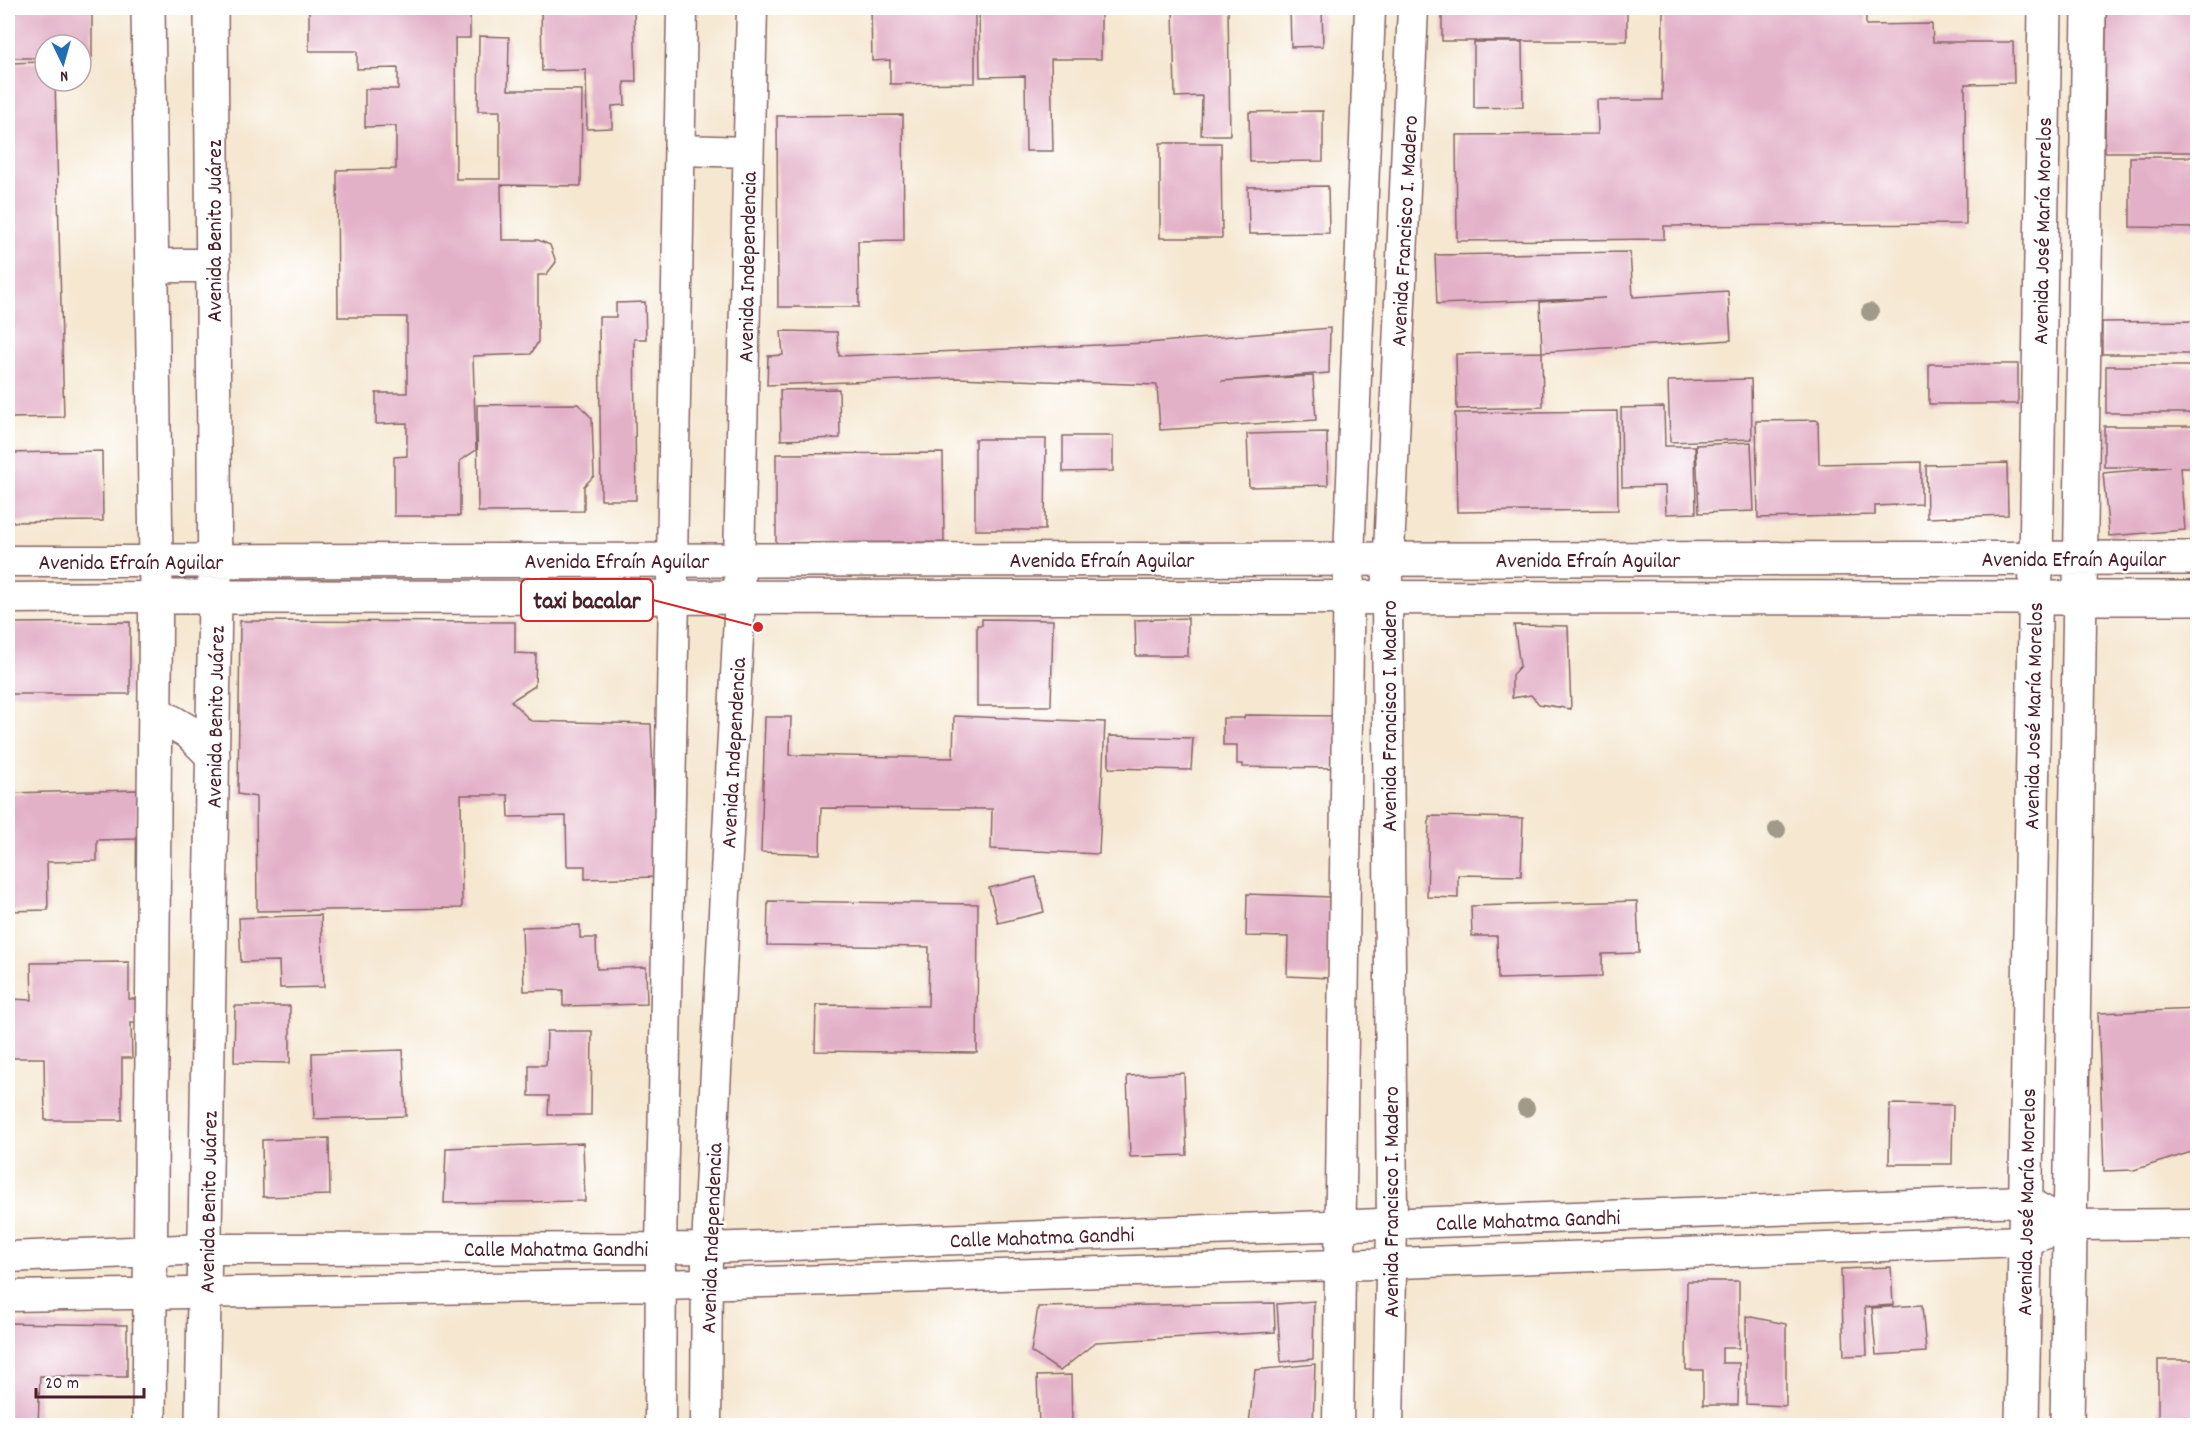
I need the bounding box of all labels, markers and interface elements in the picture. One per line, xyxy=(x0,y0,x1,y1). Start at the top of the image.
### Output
north arrow xyxy=(33,33,93,93)
text: N xyxy=(59,64,69,87)
street label: Avenida Francisco I. Madero xyxy=(1385,115,1428,348)
street label: Avenida José María Morelos xyxy=(2027,117,2062,345)
street label: Avenida Benito Juárez xyxy=(201,139,232,322)
street label: Avenida Independencia xyxy=(732,171,767,363)
street label: Avenida Efraín Aguilar xyxy=(1981,546,2167,577)
street label: Avenida Efraín Aguilar xyxy=(1009,547,1195,578)
street label: Avenida Efraín Aguilar xyxy=(1495,547,1681,578)
street label: Avenida Efraín Aguilar xyxy=(524,548,710,579)
street label: Avenida Efraín Aguilar xyxy=(38,549,224,580)
callout: taxi bacalar xyxy=(521,579,653,621)
text: taxi bacalar xyxy=(533,586,642,620)
street label: Avenida Francisco I. Madero xyxy=(1376,600,1407,832)
street label: Avenida José María Morelos xyxy=(2018,602,2053,830)
street label: Avenida Benito Juárez xyxy=(200,625,235,809)
street label: Avenida Independencia xyxy=(715,656,756,849)
street label: Avenida Francisco I. Madero xyxy=(1378,1086,1409,1318)
street label: Avenida José María Morelos xyxy=(2011,1088,2046,1316)
street label: Avenida Benito Juárez xyxy=(193,1110,228,1294)
street label: Avenida Independencia xyxy=(695,1141,732,1334)
street label: Calle Mahatma Gandhi xyxy=(1435,1204,1621,1241)
street label: Calle Mahatma Gandhi xyxy=(949,1221,1135,1258)
street label: Calle Mahatma Gandhi xyxy=(464,1236,648,1267)
scale bar xyxy=(36,1361,144,1399)
text: 20 m xyxy=(45,1372,79,1397)

